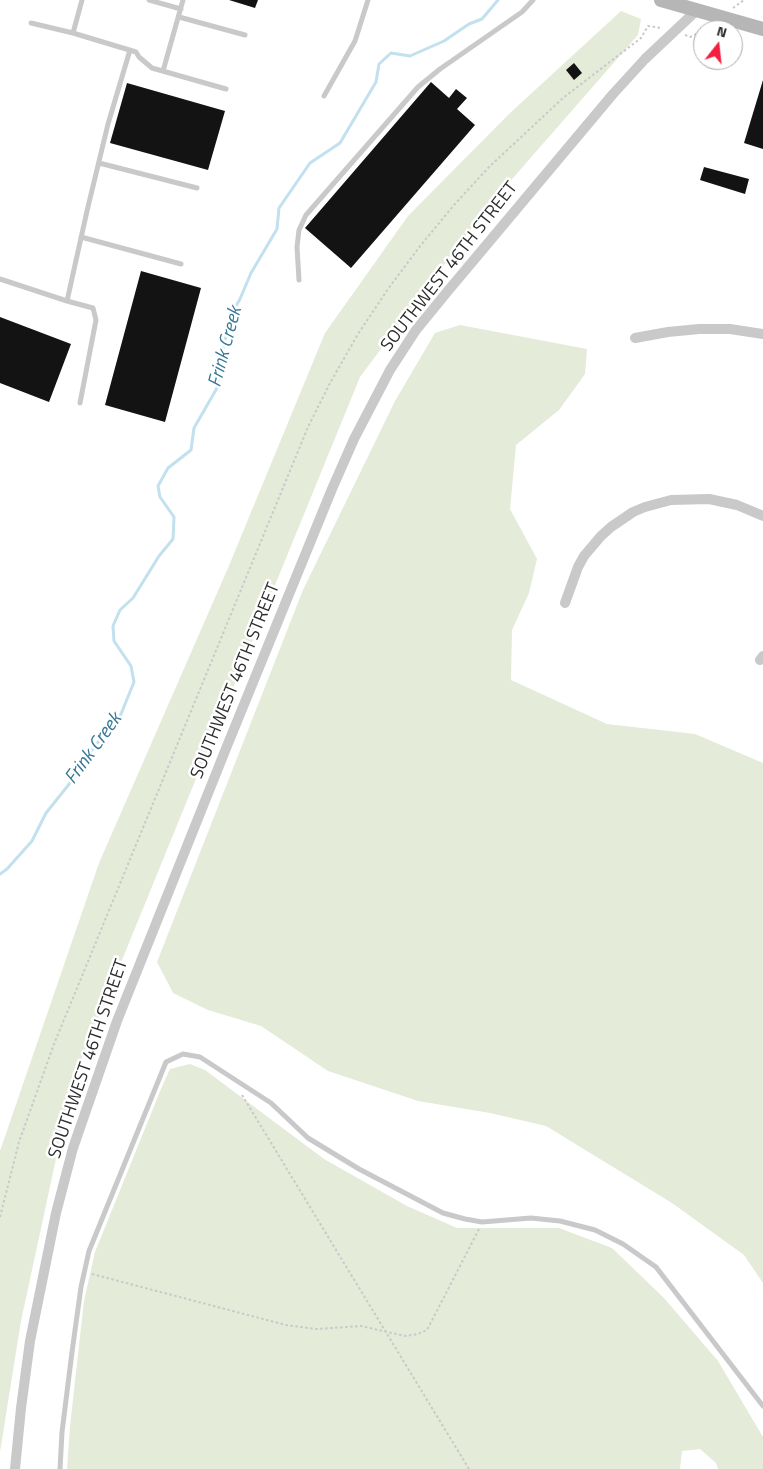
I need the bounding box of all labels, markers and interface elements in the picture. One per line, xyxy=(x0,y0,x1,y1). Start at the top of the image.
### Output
north arrow xyxy=(693,20,743,70)
text: N xyxy=(714,20,730,42)
street label: SOUTHWEST 46TH STREET xyxy=(377,178,523,356)
water label: Frink Creek xyxy=(204,304,248,390)
street label: SOUTHWEST 46TH STREET xyxy=(187,580,285,782)
water label: Frink Creek xyxy=(61,709,127,789)
street label: SOUTHWEST 46TH STREET xyxy=(45,957,133,1161)

